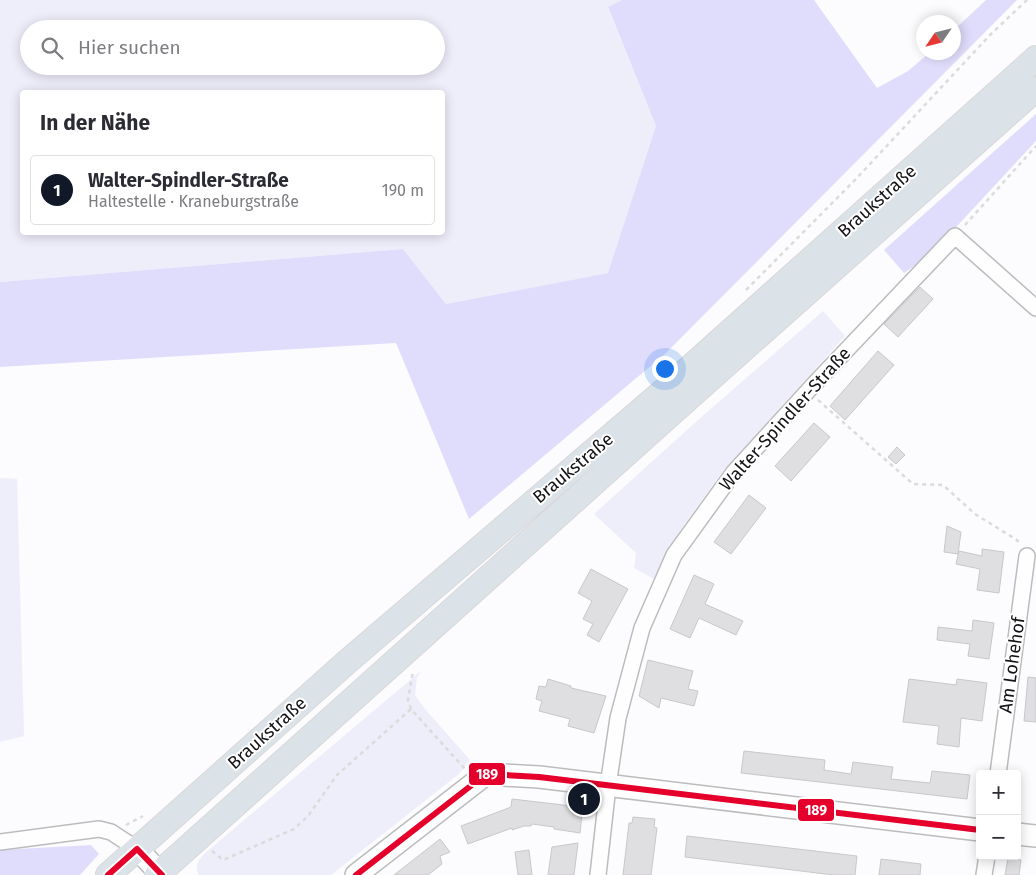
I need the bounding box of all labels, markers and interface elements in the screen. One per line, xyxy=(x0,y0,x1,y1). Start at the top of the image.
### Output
north arrow xyxy=(916,15,961,60)
search box xyxy=(20,20,445,75)
icon: search xyxy=(38,34,66,62)
text: Hier suchen xyxy=(78,36,181,59)
text: In der Nähe xyxy=(40,110,150,136)
street label: Braukstraße xyxy=(833,160,921,242)
text: Walter-Spindler-Straße xyxy=(88,169,289,192)
text: 1 xyxy=(53,181,61,200)
text: 190 m xyxy=(382,181,424,200)
text: Haltestelle · Kraneburgstraße xyxy=(88,192,299,211)
street label: Walter-Spindler-Straße xyxy=(715,343,855,495)
your location xyxy=(652,356,678,382)
street label: Braukstraße xyxy=(528,428,618,508)
street label: Am Lohehof xyxy=(994,613,1030,715)
street label: Braukstraße xyxy=(223,692,311,774)
line badge: 189 xyxy=(468,762,506,786)
text: 189 xyxy=(476,766,498,783)
map controls xyxy=(976,770,1021,860)
button: + xyxy=(976,770,1021,815)
pin: 1 xyxy=(568,780,600,818)
line badge: 189 xyxy=(797,798,835,822)
text: 189 xyxy=(805,802,827,819)
button: − xyxy=(976,815,1021,860)

